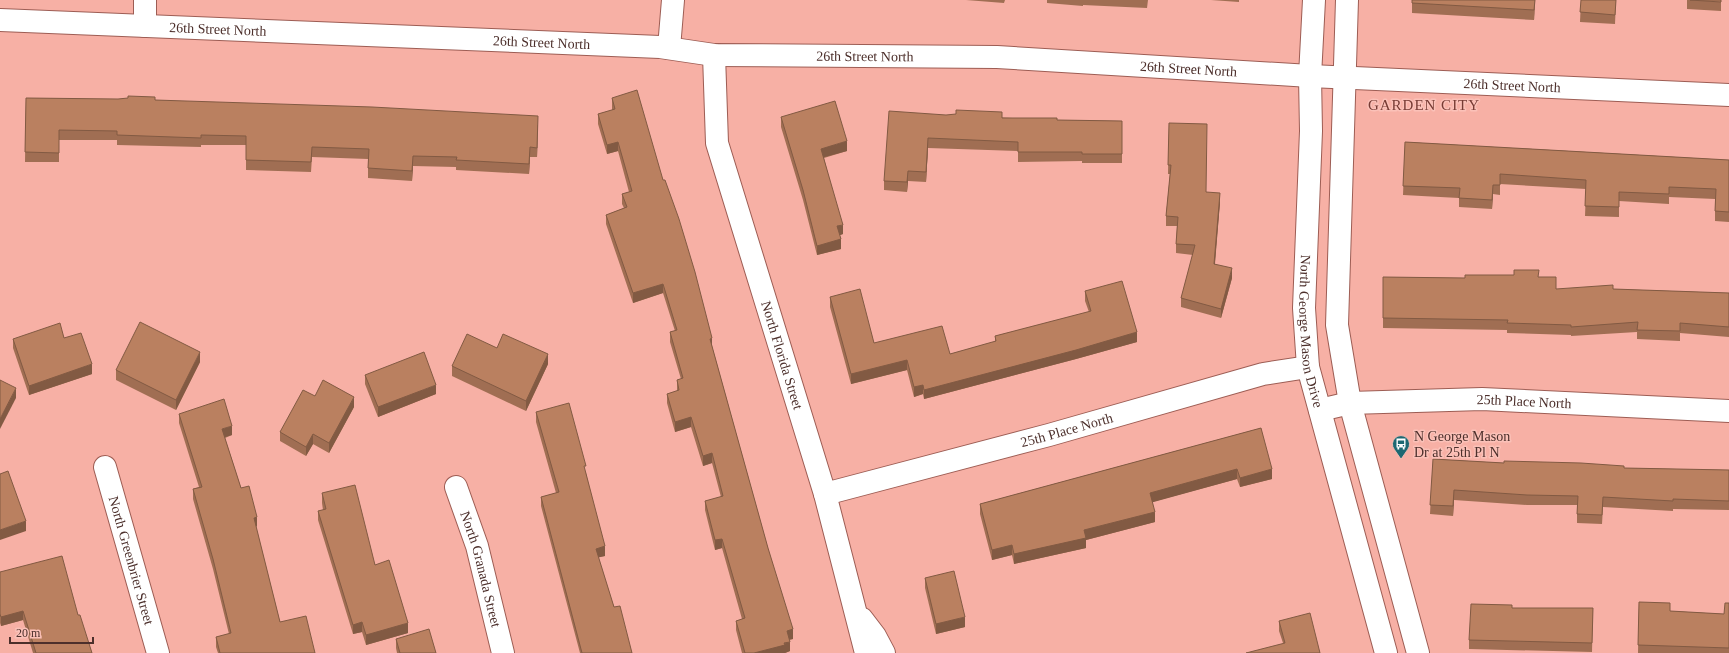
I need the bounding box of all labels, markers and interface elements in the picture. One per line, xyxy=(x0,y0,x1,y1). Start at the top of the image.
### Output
street label: 26th Street North xyxy=(169,19,267,38)
street label: 26th Street North xyxy=(493,33,590,52)
street label: 26th Street North xyxy=(816,48,914,64)
street label: 26th Street North xyxy=(1140,58,1237,79)
street label: 26th Street North xyxy=(1463,75,1561,95)
district label: GARDEN CITY xyxy=(1368,97,1480,113)
street label: North George Mason Drive xyxy=(1296,254,1326,409)
street label: North Florida Street xyxy=(759,299,806,411)
street label: 25th Place North xyxy=(1476,391,1572,411)
street label: 25th Place North xyxy=(1019,410,1114,450)
place label: N George Mason Dr at 25th Pl N xyxy=(1414,429,1510,460)
bus stop icon: N George Mason Dr at 25th Pl N xyxy=(1391,434,1411,459)
street label: North Greenbrier Street xyxy=(106,494,157,626)
street label: North Granada Street xyxy=(458,509,504,629)
scale bar xyxy=(10,619,93,645)
text: 20 m xyxy=(16,626,41,640)

